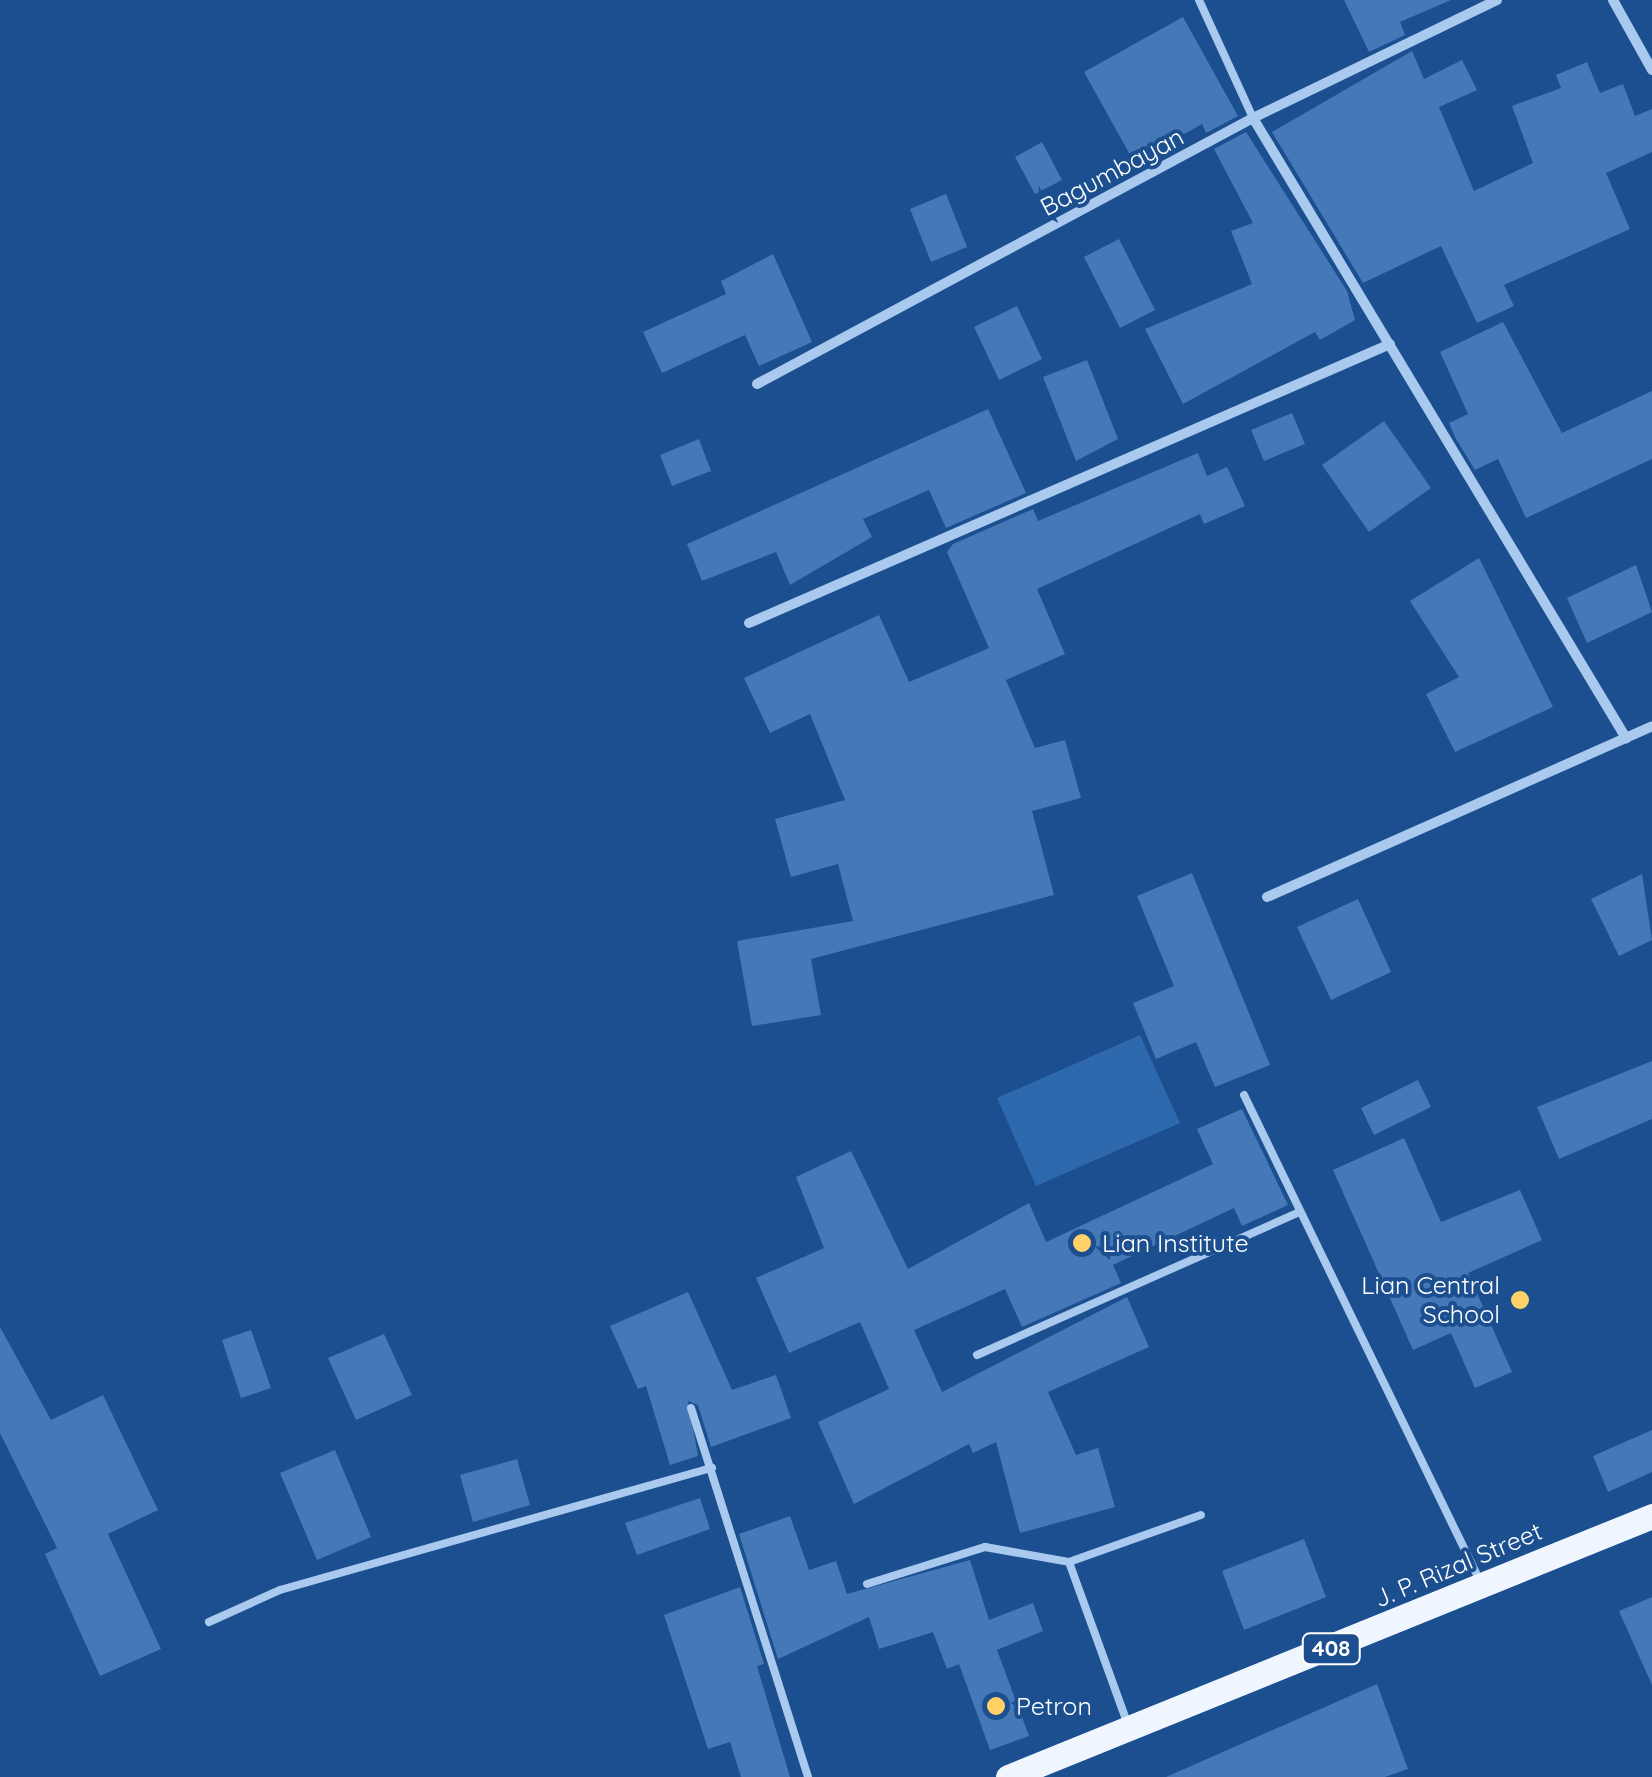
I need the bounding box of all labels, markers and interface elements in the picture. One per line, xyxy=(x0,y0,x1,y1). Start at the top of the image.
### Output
street label: Bagumbayan xyxy=(1035,122,1189,222)
place label: Lian Institute xyxy=(1102,1228,1248,1258)
marker: Lian Institute xyxy=(1071,1232,1093,1254)
place label: Lian Central School xyxy=(1361,1271,1500,1330)
marker: Lian Central School xyxy=(1509,1289,1531,1311)
street label: J. P. Rizal Street xyxy=(1370,1516,1546,1614)
road number: 408 xyxy=(1301,1632,1361,1666)
place label: Petron xyxy=(1016,1691,1092,1721)
marker: Petron xyxy=(985,1695,1007,1717)

